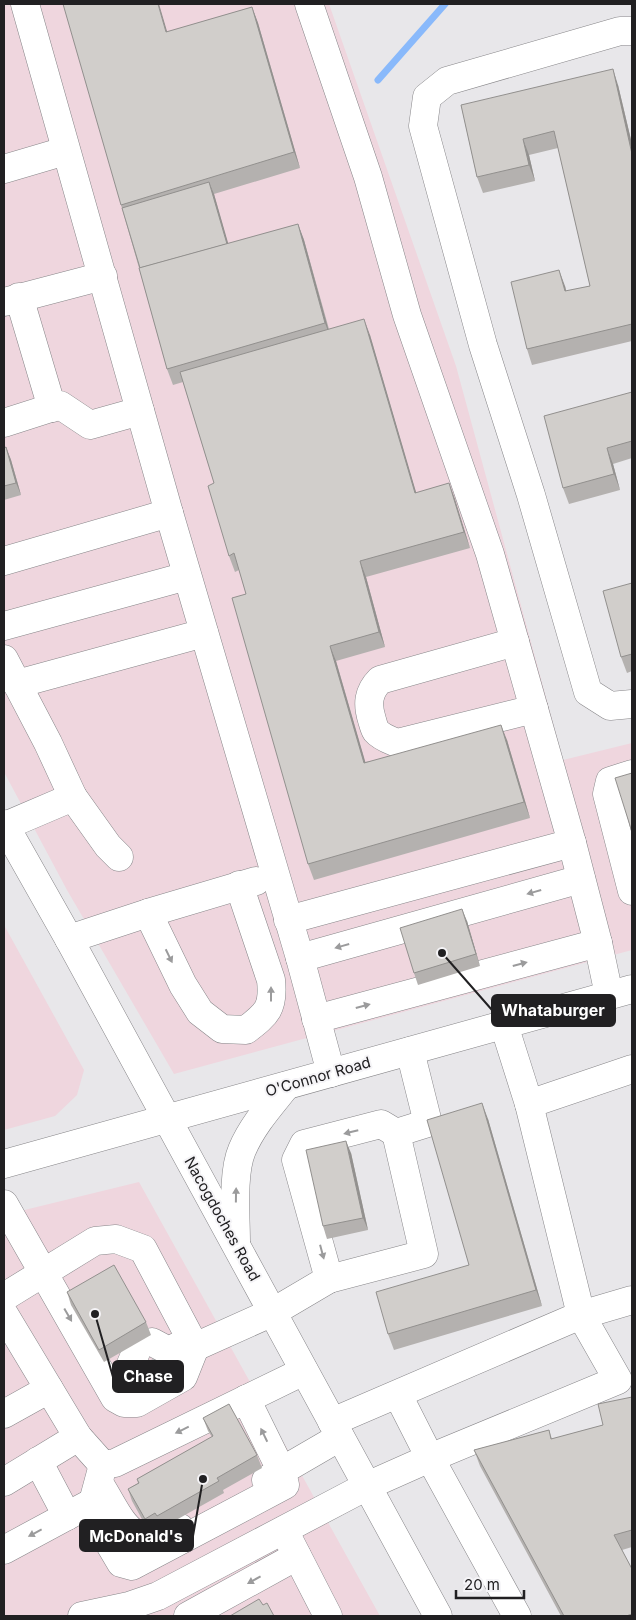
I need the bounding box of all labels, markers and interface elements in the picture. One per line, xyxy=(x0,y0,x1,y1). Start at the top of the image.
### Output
one-way arrow xyxy=(527,889,542,897)
one-way arrow xyxy=(334,943,349,951)
one-way arrow xyxy=(165,949,173,964)
one-way arrow xyxy=(512,960,527,968)
one-way arrow xyxy=(267,986,275,1002)
callout: Whataburger xyxy=(492,995,615,1026)
text: Whataburger xyxy=(501,1000,605,1020)
one-way arrow xyxy=(355,1002,370,1010)
street label: O'Connor Road xyxy=(263,1052,373,1101)
one-way arrow xyxy=(343,1128,358,1136)
street label: Nacogdoches Road xyxy=(180,1153,264,1284)
one-way arrow xyxy=(232,1187,240,1203)
one-way arrow xyxy=(318,1245,326,1260)
one-way arrow xyxy=(63,1308,72,1321)
callout: Chase xyxy=(113,1361,183,1392)
text: Chase xyxy=(123,1366,173,1386)
one-way arrow xyxy=(174,1426,189,1434)
one-way arrow xyxy=(260,1428,268,1442)
callout: McDonald's xyxy=(80,1520,193,1551)
text: McDonald's xyxy=(89,1526,183,1546)
one-way arrow xyxy=(28,1529,42,1538)
scale bar xyxy=(456,1568,524,1600)
text: 20 m xyxy=(464,1575,500,1594)
one-way arrow xyxy=(247,1576,262,1584)

